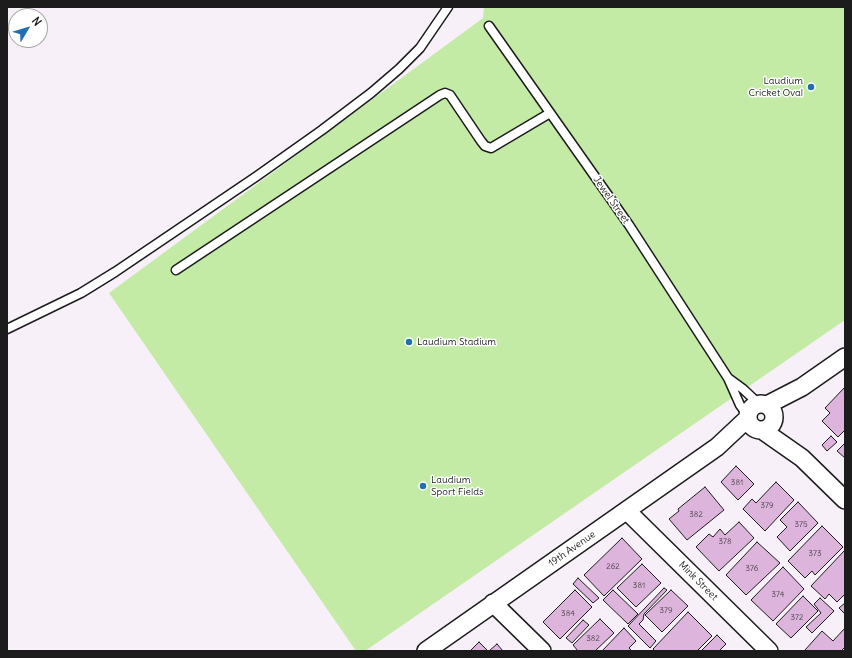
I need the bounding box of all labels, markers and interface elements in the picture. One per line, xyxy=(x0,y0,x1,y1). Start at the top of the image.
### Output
north arrow xyxy=(8,8,48,48)
text: N xyxy=(29,14,45,29)
place label: Laudium Cricket Oval xyxy=(748,75,803,98)
marker: Laudium Cricket Oval xyxy=(806,82,816,92)
street label: Jewel Street xyxy=(590,174,632,226)
place label: Laudium Stadium xyxy=(417,336,496,348)
marker: Laudium Stadium xyxy=(404,337,414,347)
place label: Laudium Sport Fields xyxy=(431,474,484,498)
house number: 381 xyxy=(731,478,743,488)
marker: Laudium Sport Fields xyxy=(418,481,428,491)
house number: 379 xyxy=(760,501,774,511)
house number: 382 xyxy=(689,510,703,520)
house number: 375 xyxy=(794,520,808,530)
street label: 19th Avenue xyxy=(546,528,598,570)
house number: 378 xyxy=(718,537,732,547)
house number: 373 xyxy=(808,549,822,559)
street label: Mink Street xyxy=(676,559,720,603)
house number: 262 xyxy=(606,562,620,572)
house number: 376 xyxy=(746,564,758,574)
house number: 381 xyxy=(633,581,645,591)
house number: 374 xyxy=(772,590,784,600)
house number: 379 xyxy=(659,606,673,616)
house number: 384 xyxy=(561,609,575,619)
house number: 372 xyxy=(791,613,803,623)
house number: 382 xyxy=(586,634,600,644)

